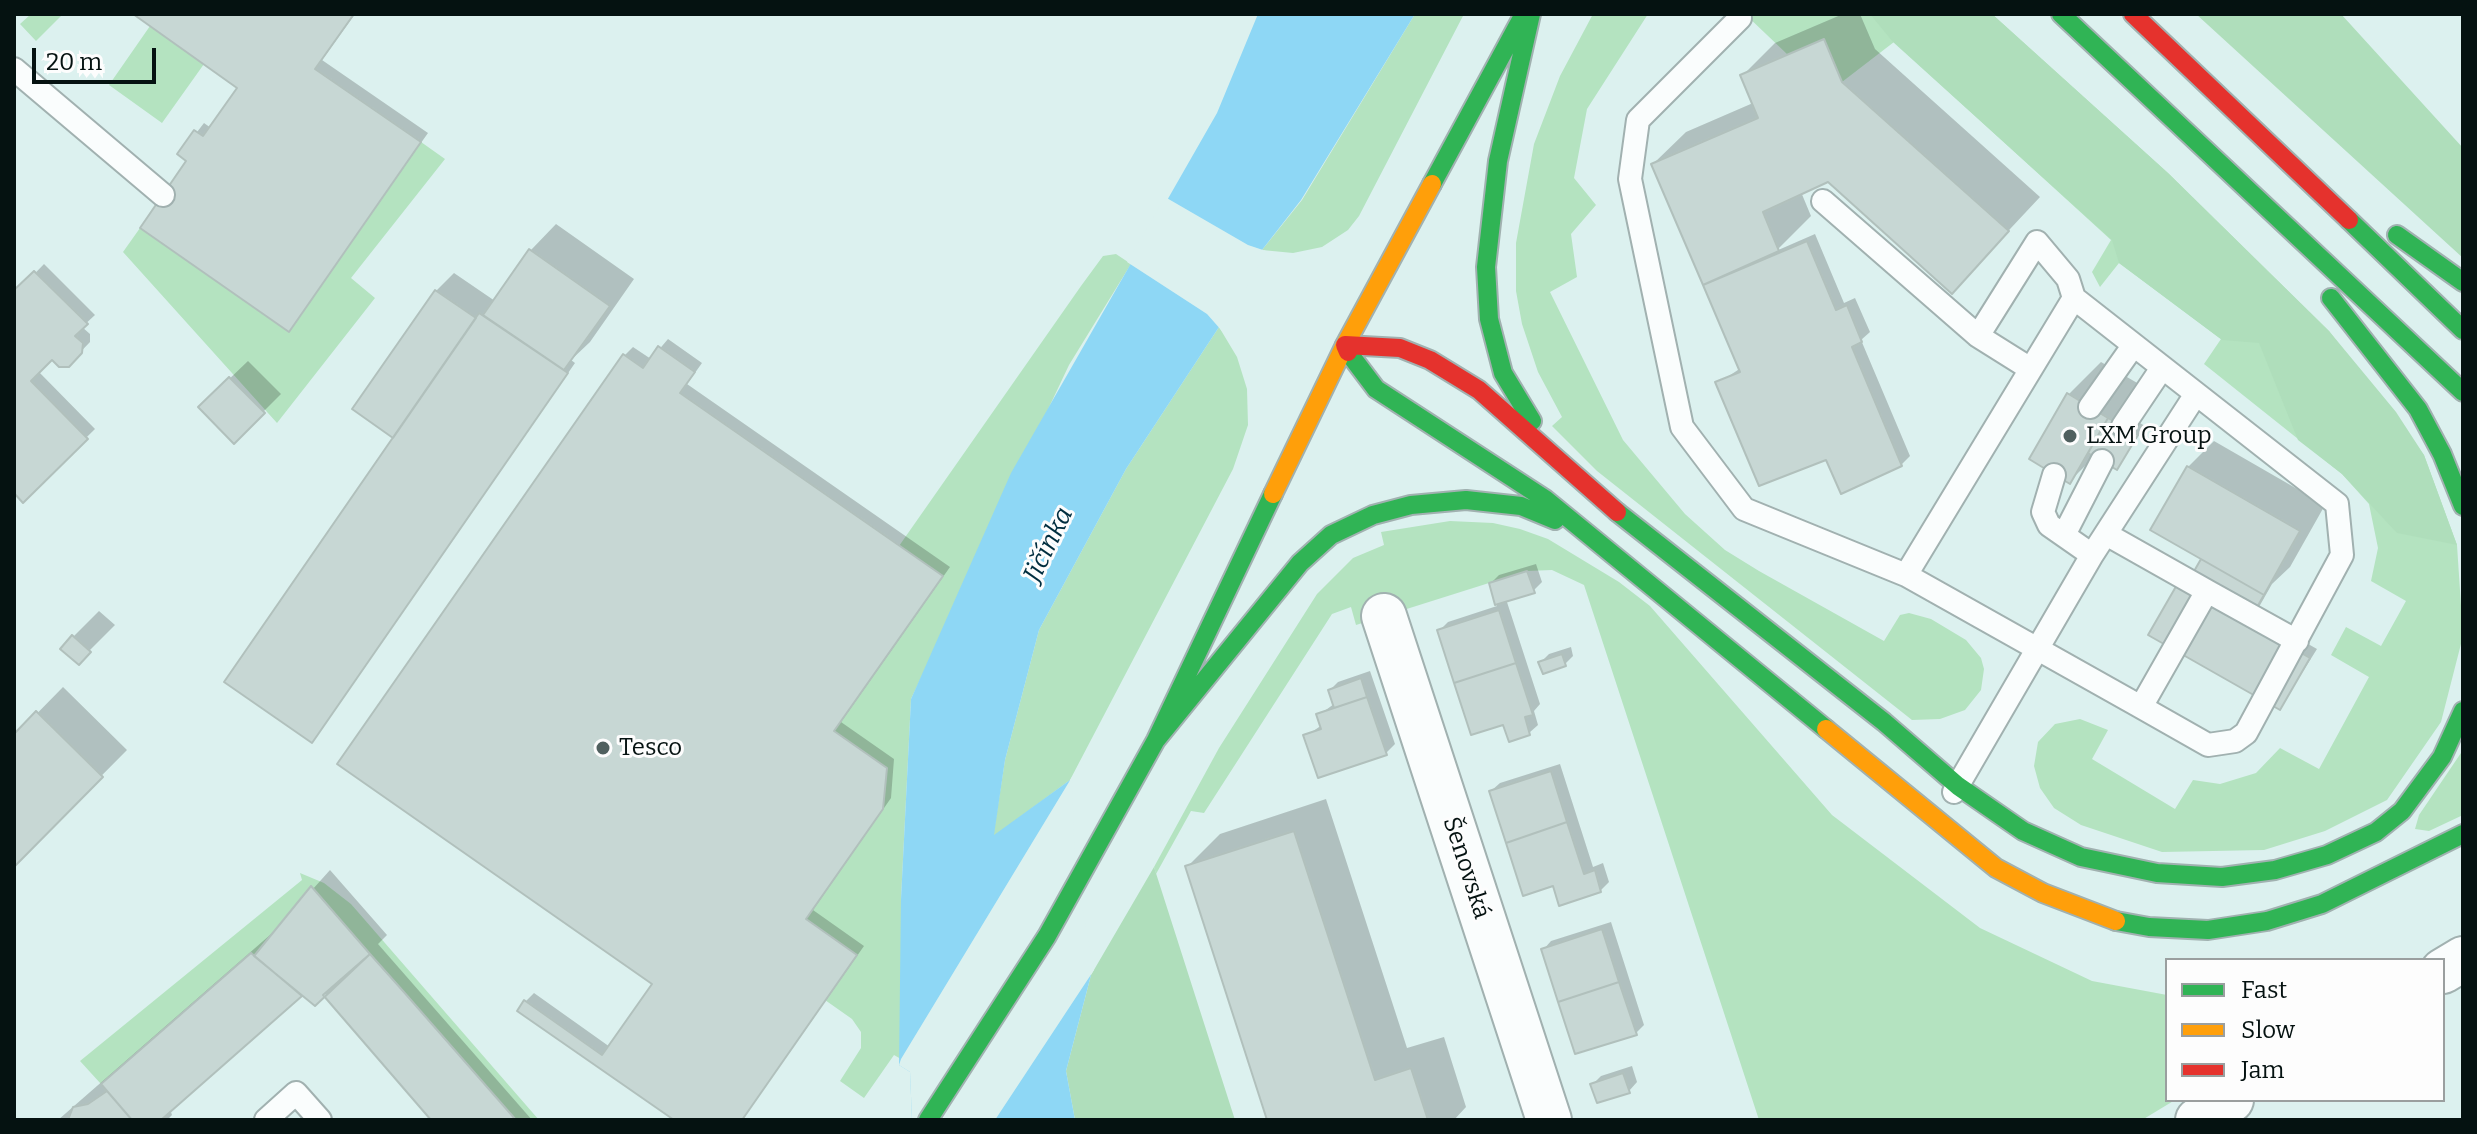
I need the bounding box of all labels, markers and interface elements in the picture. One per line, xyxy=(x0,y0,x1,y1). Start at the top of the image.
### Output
scale bar xyxy=(36,32,160,82)
text: 20 m xyxy=(46,48,102,76)
place label: LXM Group xyxy=(2086,422,2212,450)
marker: LXM Group xyxy=(2061,427,2079,445)
water label: Jičínka xyxy=(1018,502,1080,588)
place label: Tesco xyxy=(619,734,682,762)
marker: Tesco xyxy=(594,739,612,757)
street label: Šenovská xyxy=(1436,813,1496,923)
legend xyxy=(2165,958,2445,1102)
text: Fast xyxy=(2241,976,2287,1004)
text: Slow xyxy=(2241,1016,2295,1044)
text: Jam xyxy=(2241,1056,2284,1084)

